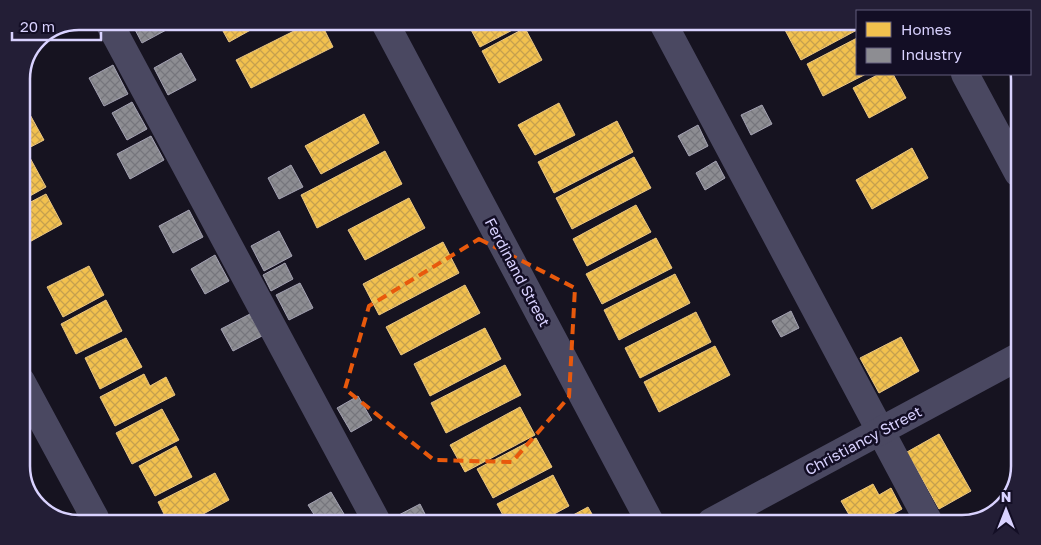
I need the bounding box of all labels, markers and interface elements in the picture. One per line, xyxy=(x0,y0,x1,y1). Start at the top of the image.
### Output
scale bar xyxy=(12,10,101,42)
legend xyxy=(856,10,1031,75)
text: 20 m xyxy=(20,17,55,35)
text: Homes xyxy=(901,20,951,38)
text: Industry xyxy=(901,45,962,63)
street label: Ferdinand Street xyxy=(482,214,554,330)
street label: Christiancy Street xyxy=(802,402,924,478)
north arrow xyxy=(981,485,1031,535)
text: N xyxy=(1001,488,1011,505)

